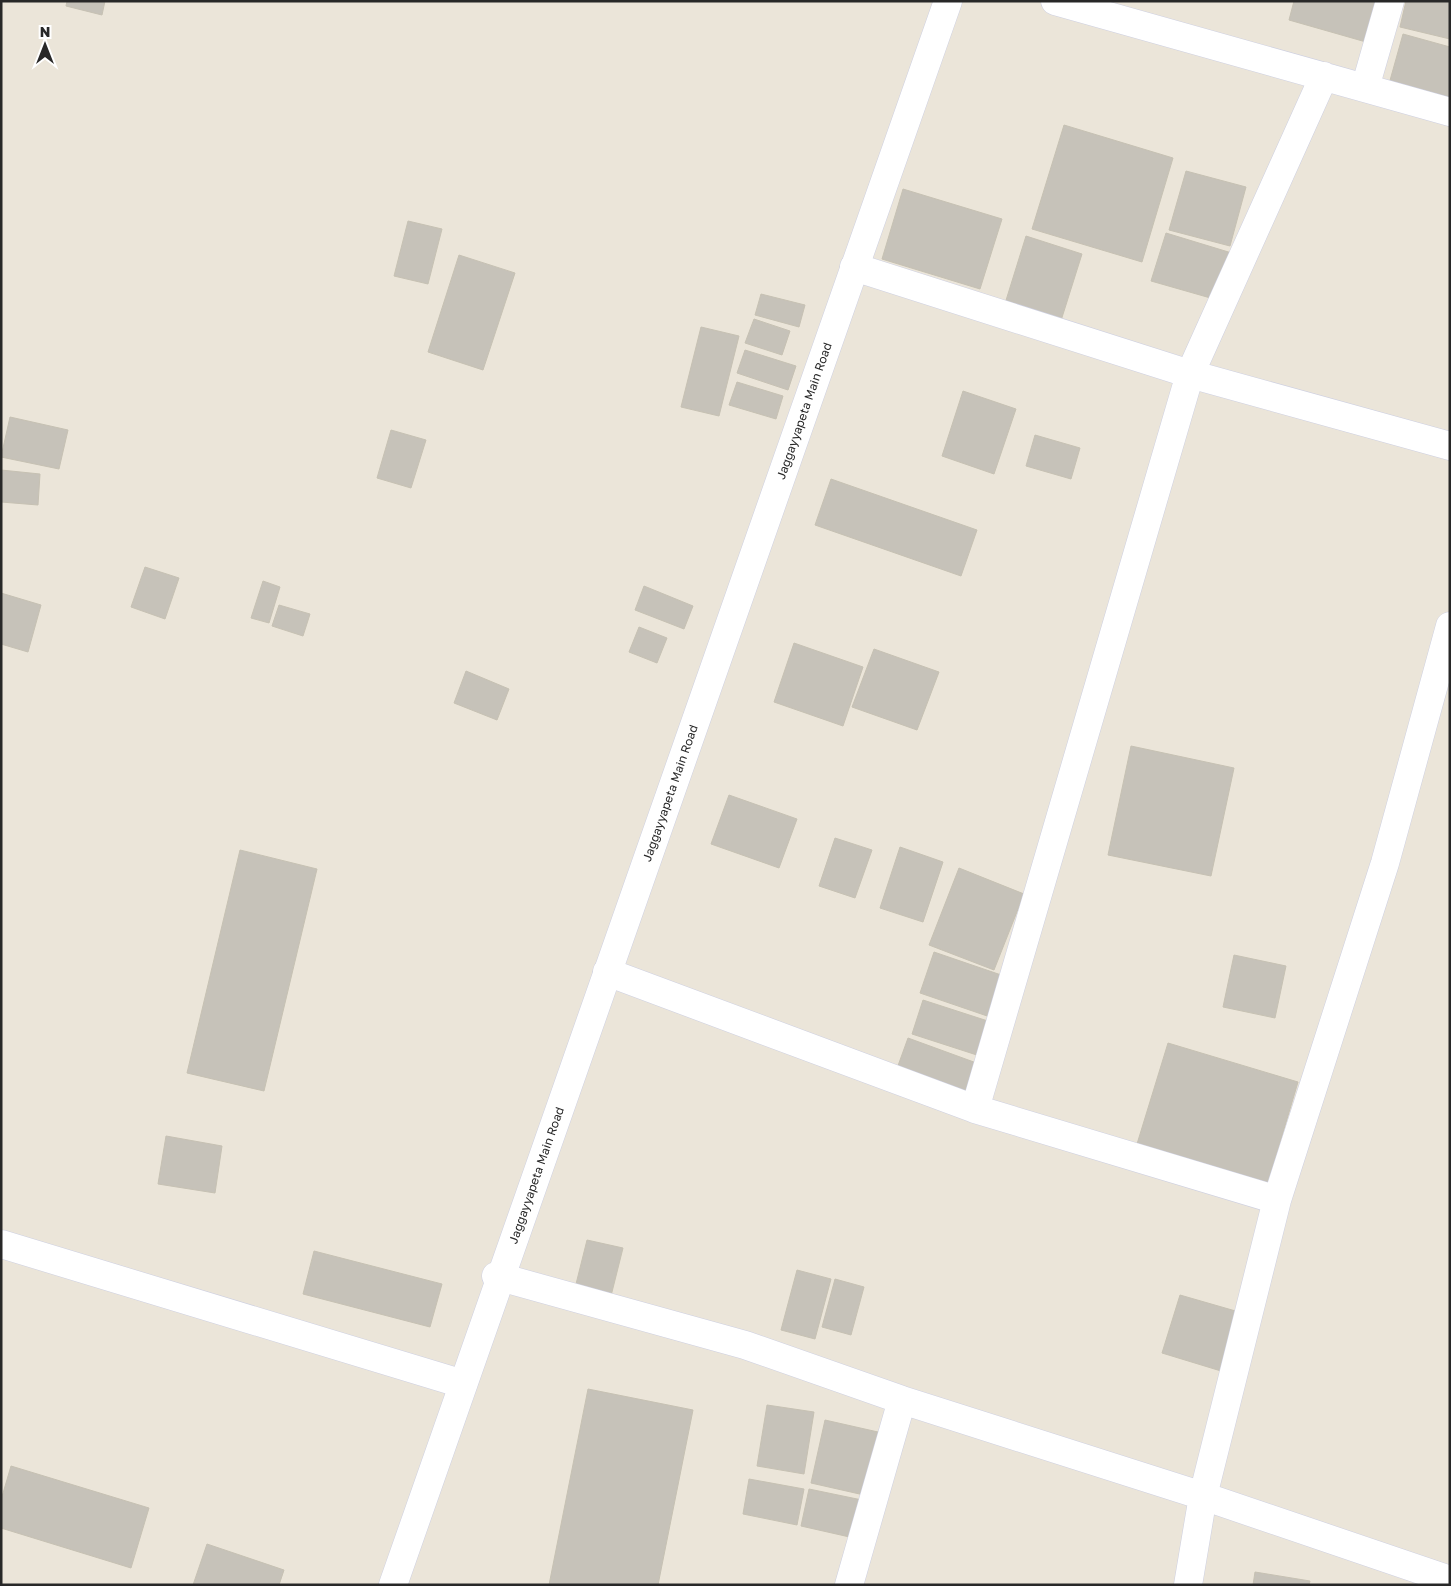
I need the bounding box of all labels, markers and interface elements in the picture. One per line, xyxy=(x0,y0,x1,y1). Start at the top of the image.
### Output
north arrow xyxy=(20,20,70,70)
text: N xyxy=(40,23,50,40)
street label: Jaggayyapeta Main Road xyxy=(773,340,835,481)
street label: Jaggayyapeta Main Road xyxy=(639,723,701,864)
street label: Jaggayyapeta Main Road xyxy=(505,1105,567,1246)

